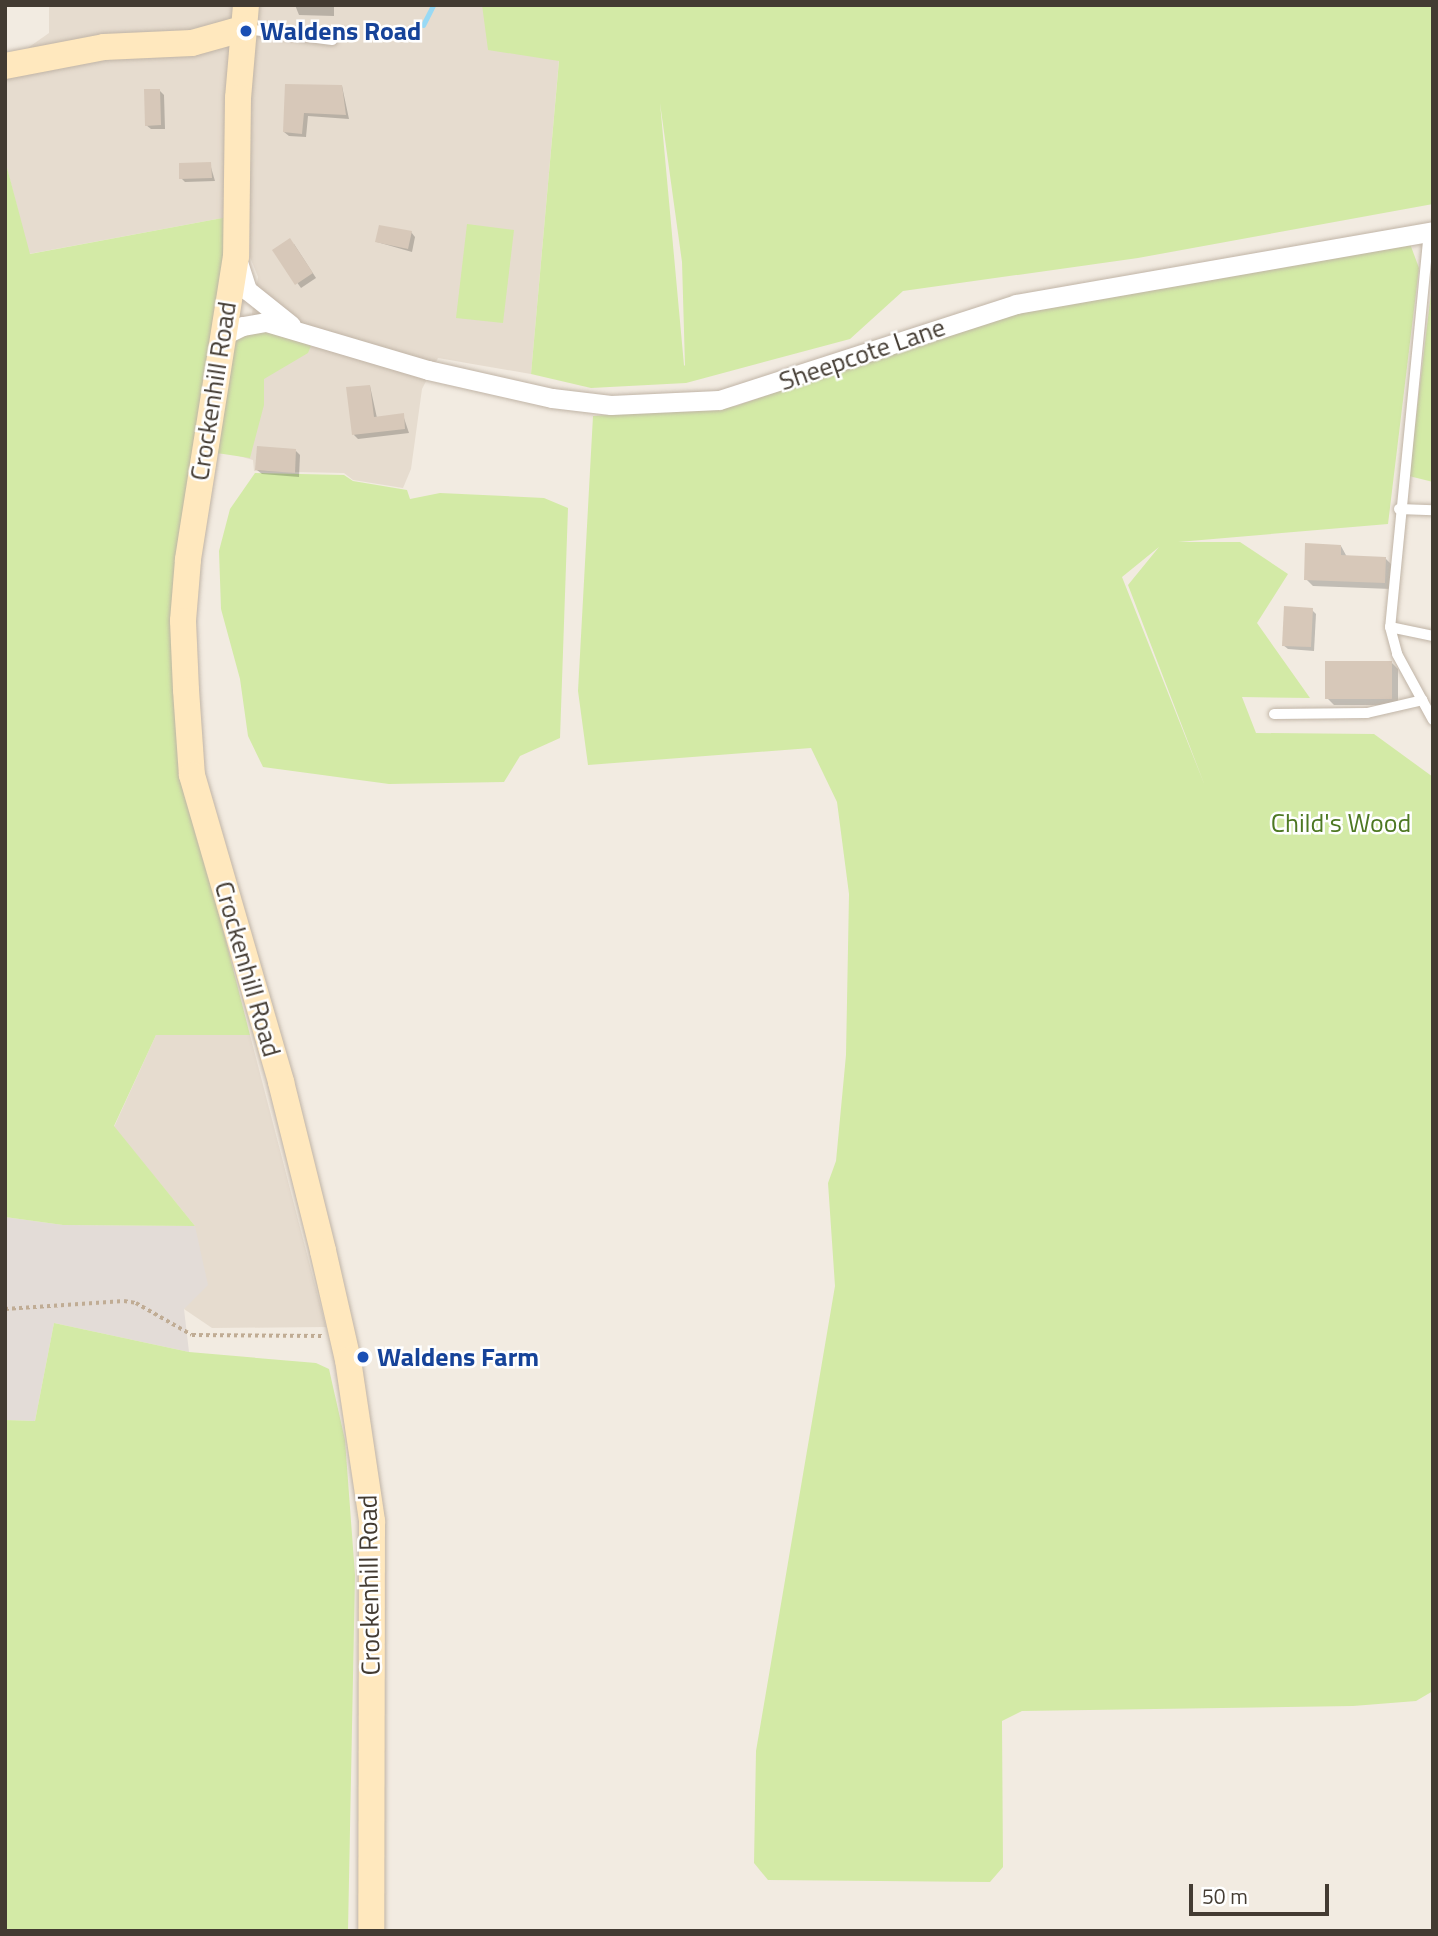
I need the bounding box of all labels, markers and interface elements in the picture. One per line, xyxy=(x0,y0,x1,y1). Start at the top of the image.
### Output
place label: Waldens Road xyxy=(260,15,421,47)
marker: Waldens Road xyxy=(238,23,254,39)
street label: Crockenhill Road xyxy=(183,299,243,483)
street label: Sheepcote Lane xyxy=(775,311,949,397)
park label: Child's Wood xyxy=(1271,807,1411,839)
street label: Crockenhill Road xyxy=(208,878,288,1060)
place label: Waldens Farm xyxy=(377,1341,539,1373)
marker: Waldens Farm xyxy=(355,1349,371,1365)
street label: Crockenhill Road xyxy=(352,1494,386,1676)
scale bar xyxy=(1193,1870,1333,1914)
text: 50 m xyxy=(1202,1880,1248,1912)

